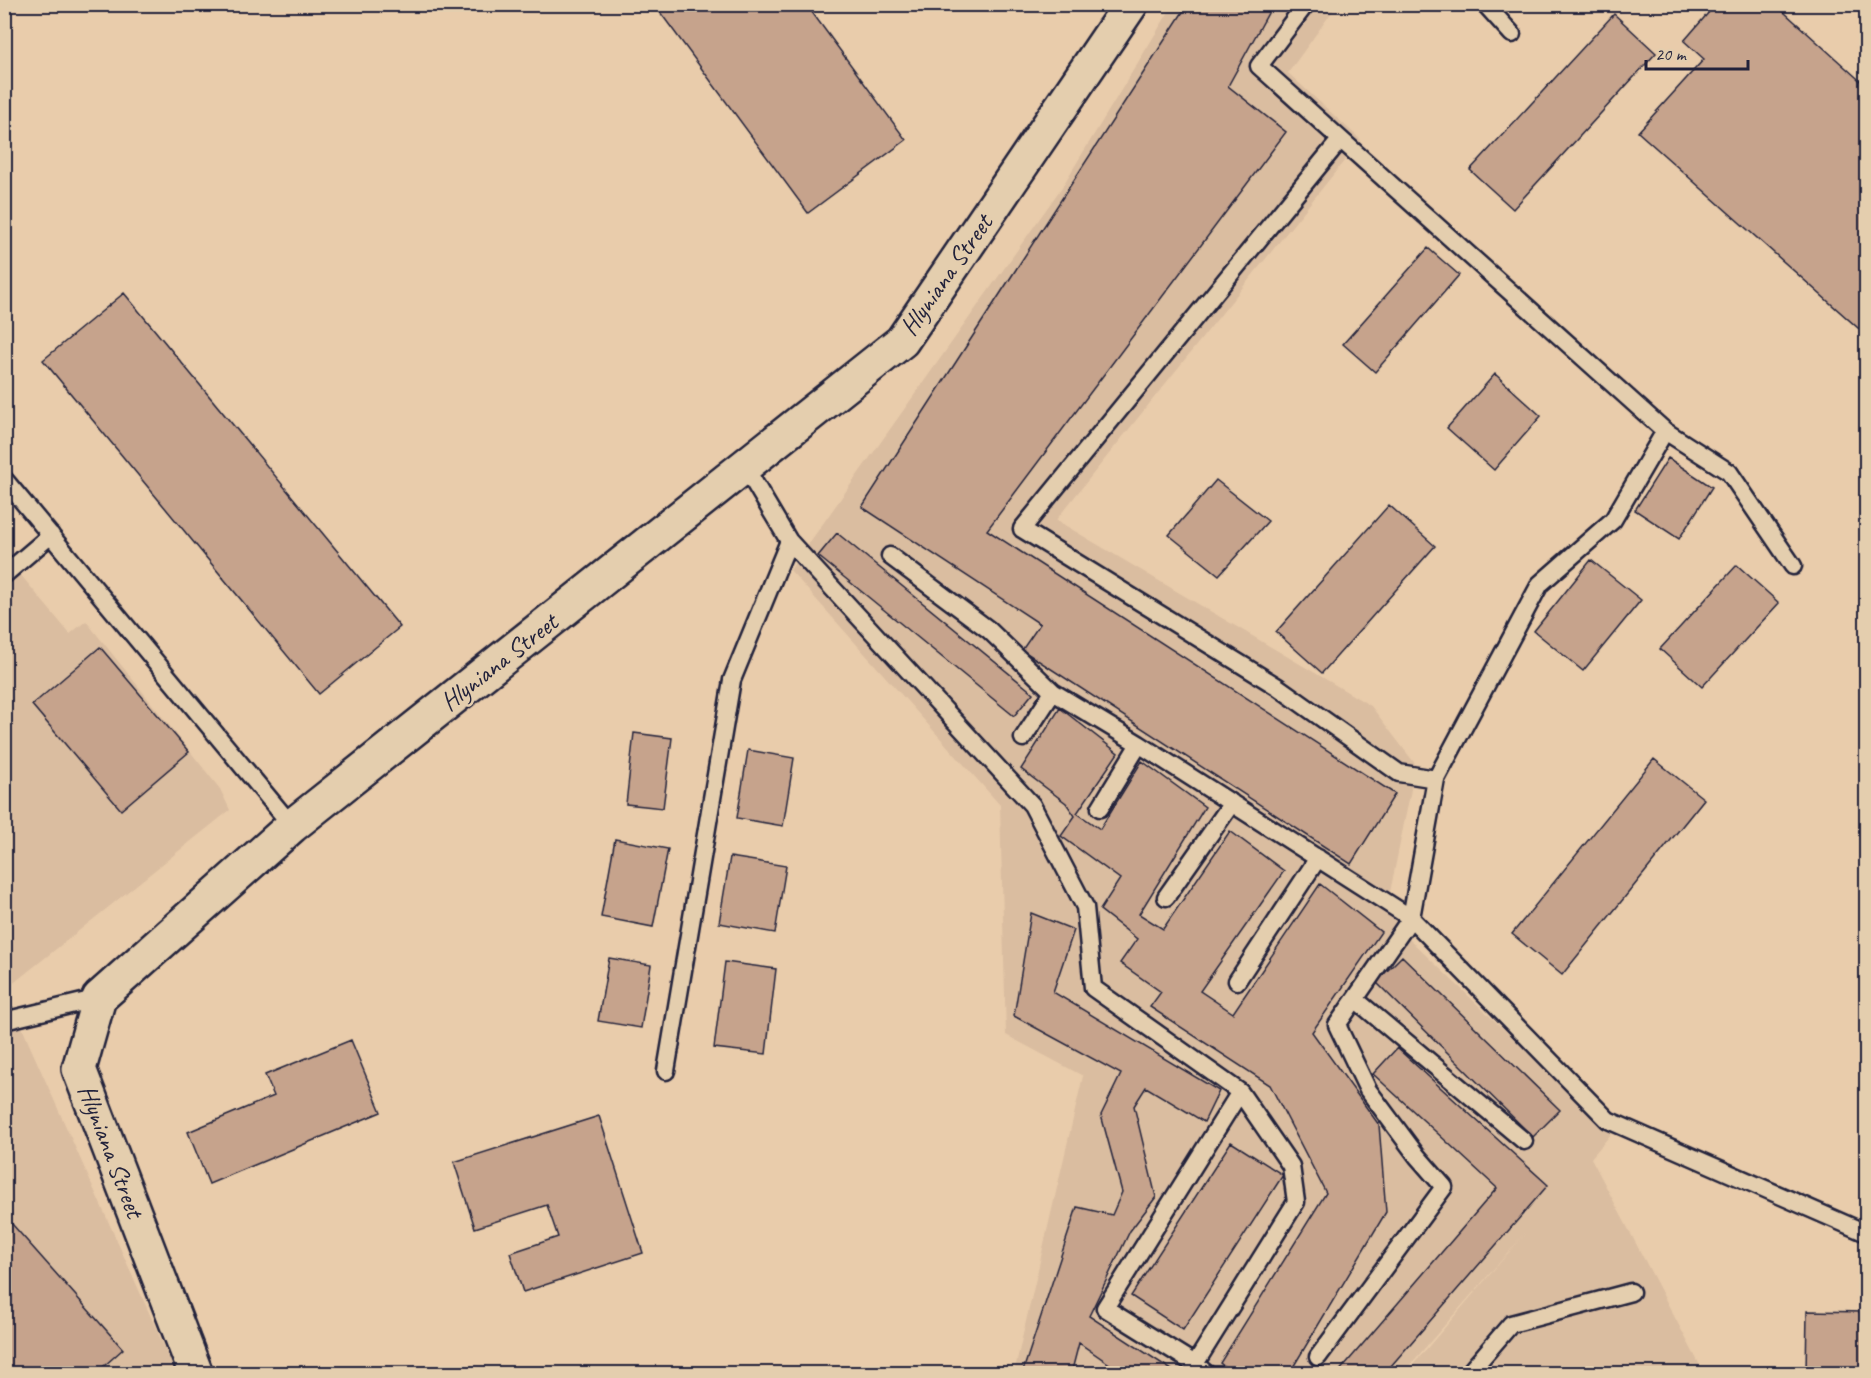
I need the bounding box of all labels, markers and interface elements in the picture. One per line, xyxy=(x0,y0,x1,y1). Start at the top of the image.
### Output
scale bar xyxy=(1646,33,1748,71)
text: 20 m xyxy=(1655,43,1688,65)
street label: Hlyniana Street xyxy=(892,206,1001,342)
street label: Hlyniana Street xyxy=(434,604,566,718)
street label: Hlyniana Street xyxy=(71,1080,152,1224)

